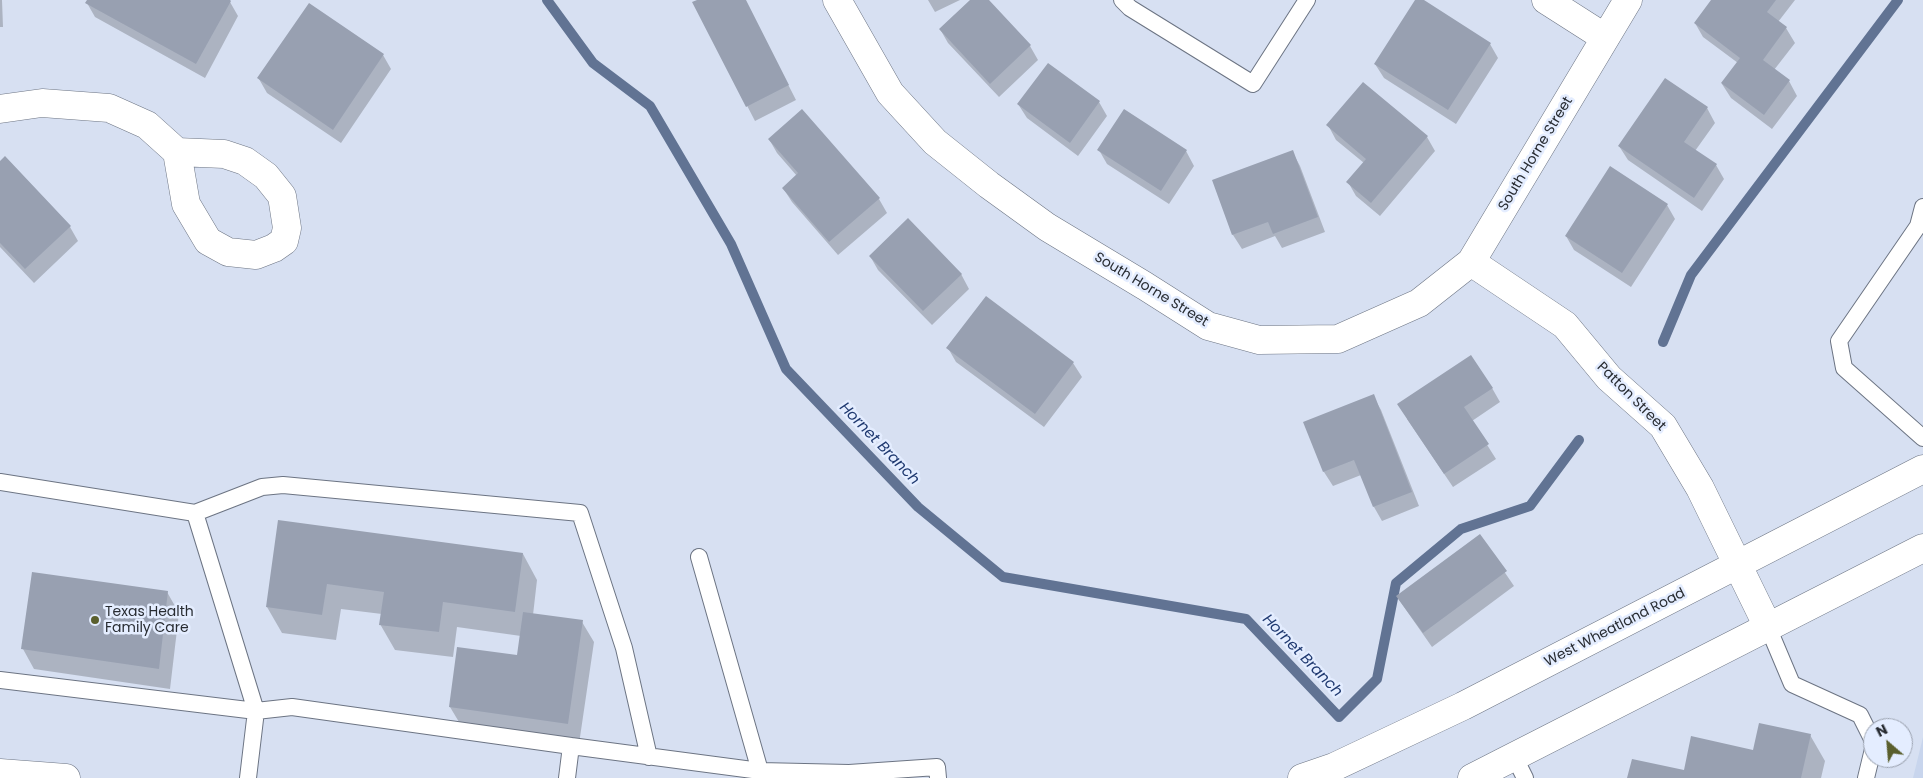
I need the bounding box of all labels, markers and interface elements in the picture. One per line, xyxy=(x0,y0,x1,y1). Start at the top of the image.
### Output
street label: South Horne Street xyxy=(1495,94,1577,214)
street label: South Horne Street xyxy=(1091,249,1211,331)
street label: Patton Street xyxy=(1593,359,1669,435)
water label: Hornet Branch xyxy=(835,399,923,489)
street label: West Wheatland Road xyxy=(1542,585,1688,671)
place label: Texas Health Family Care xyxy=(105,604,194,636)
water label: Hornet Branch xyxy=(1258,611,1346,701)
marker: Texas Health Family Care xyxy=(89,614,101,626)
north arrow xyxy=(1863,718,1913,768)
text: N xyxy=(1872,719,1891,742)

